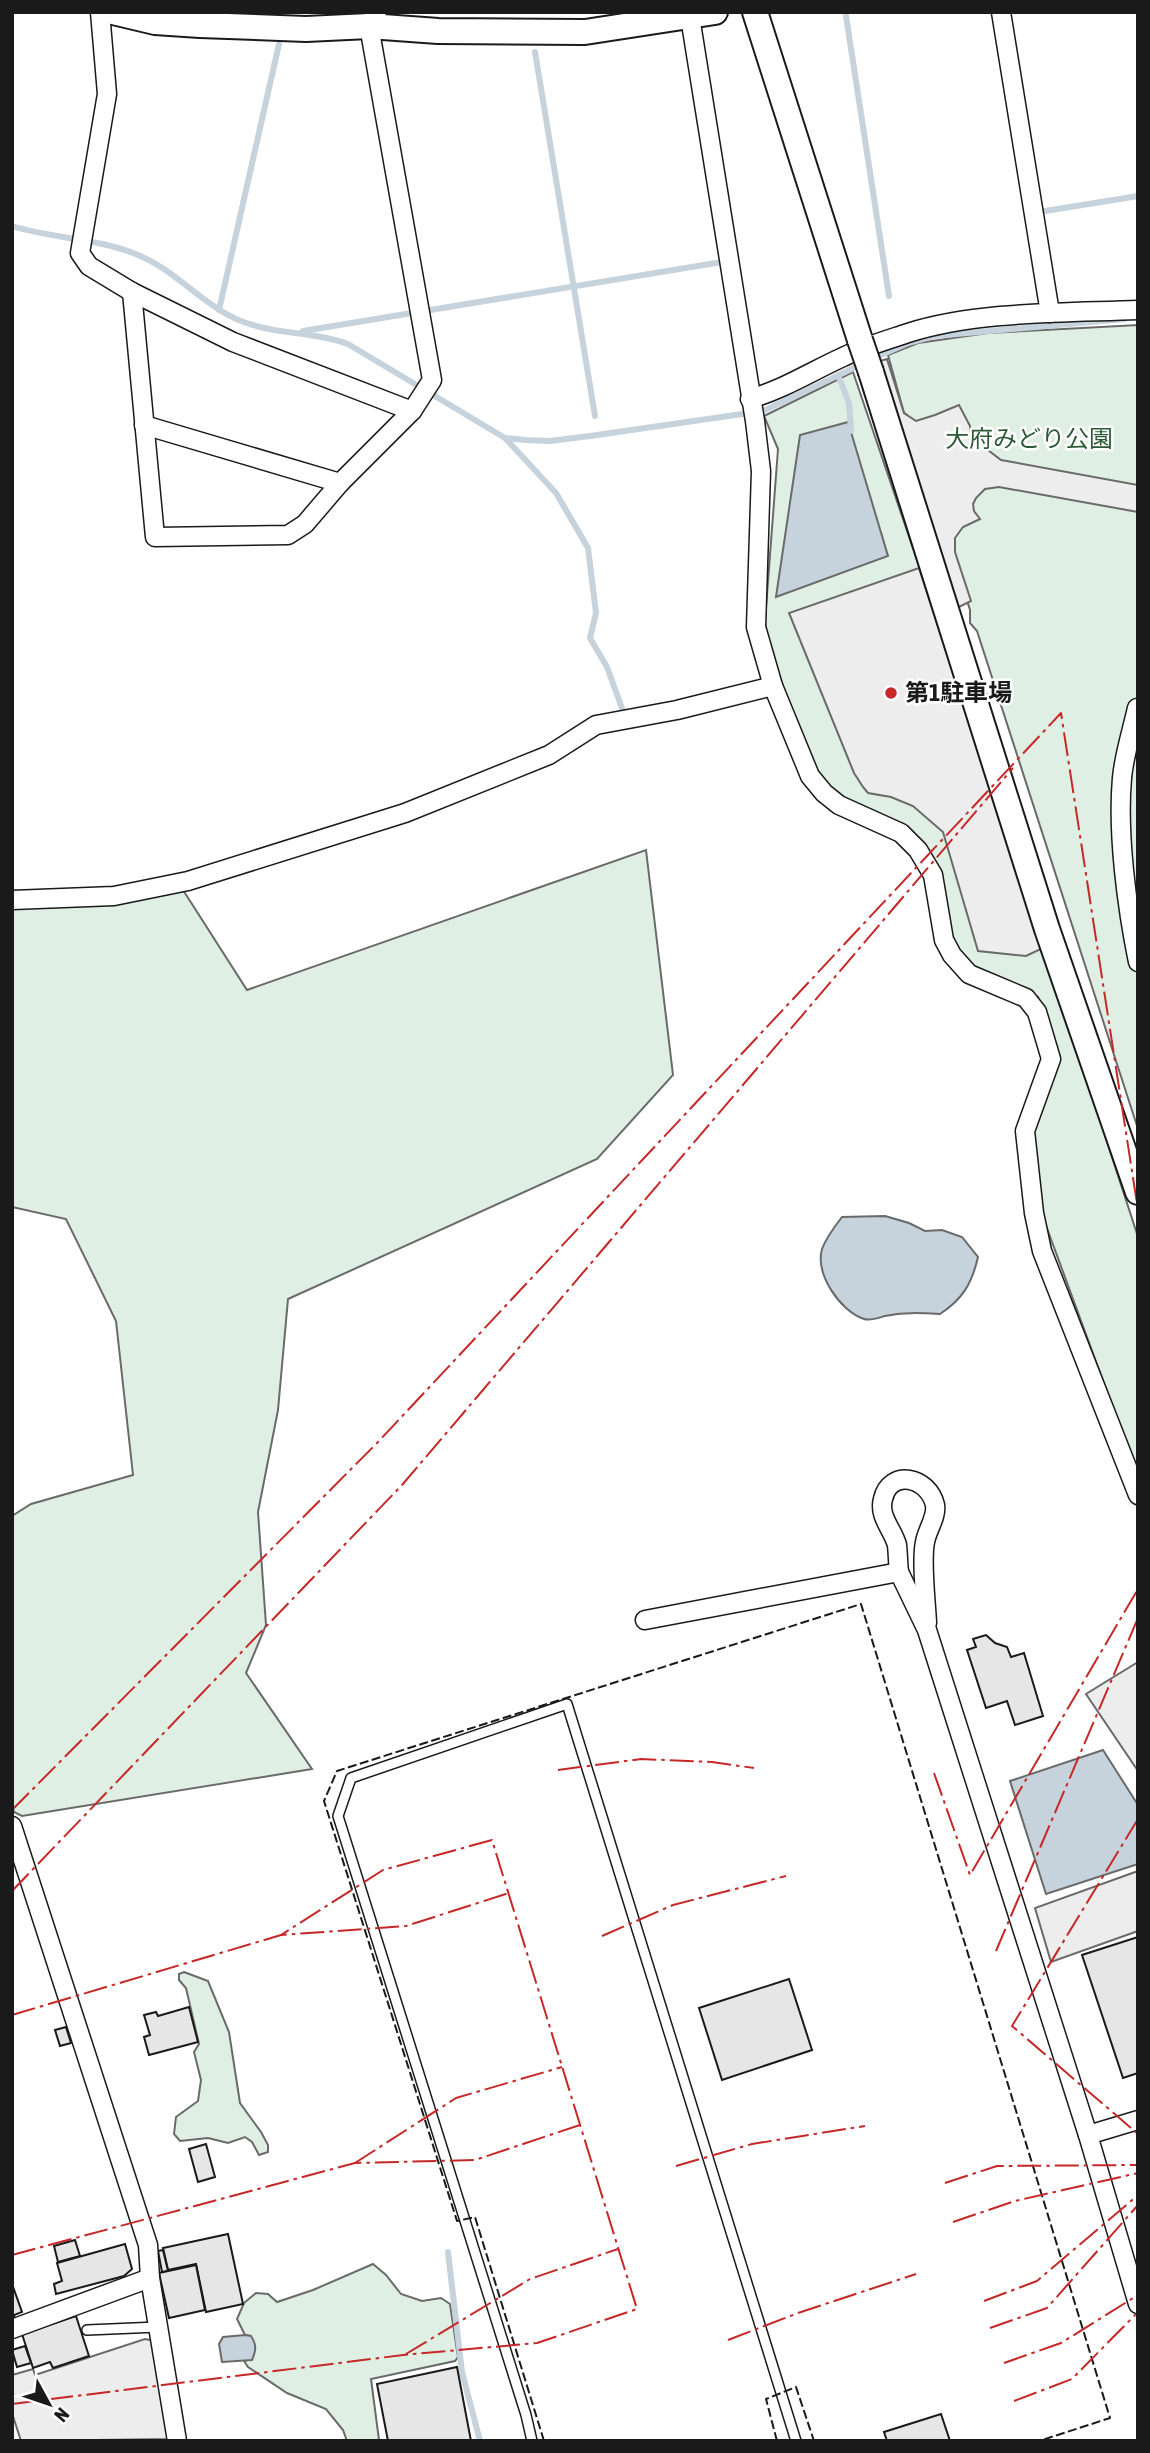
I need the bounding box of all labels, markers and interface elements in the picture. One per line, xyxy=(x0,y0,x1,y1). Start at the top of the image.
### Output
park label: 大府みどり公園 xyxy=(945,425,1113,452)
place label: 第1駐車場 xyxy=(905,679,1012,706)
marker: 第1駐車場 xyxy=(883,685,899,701)
north arrow xyxy=(14,2369,84,2439)
text: N xyxy=(50,2404,74,2426)

